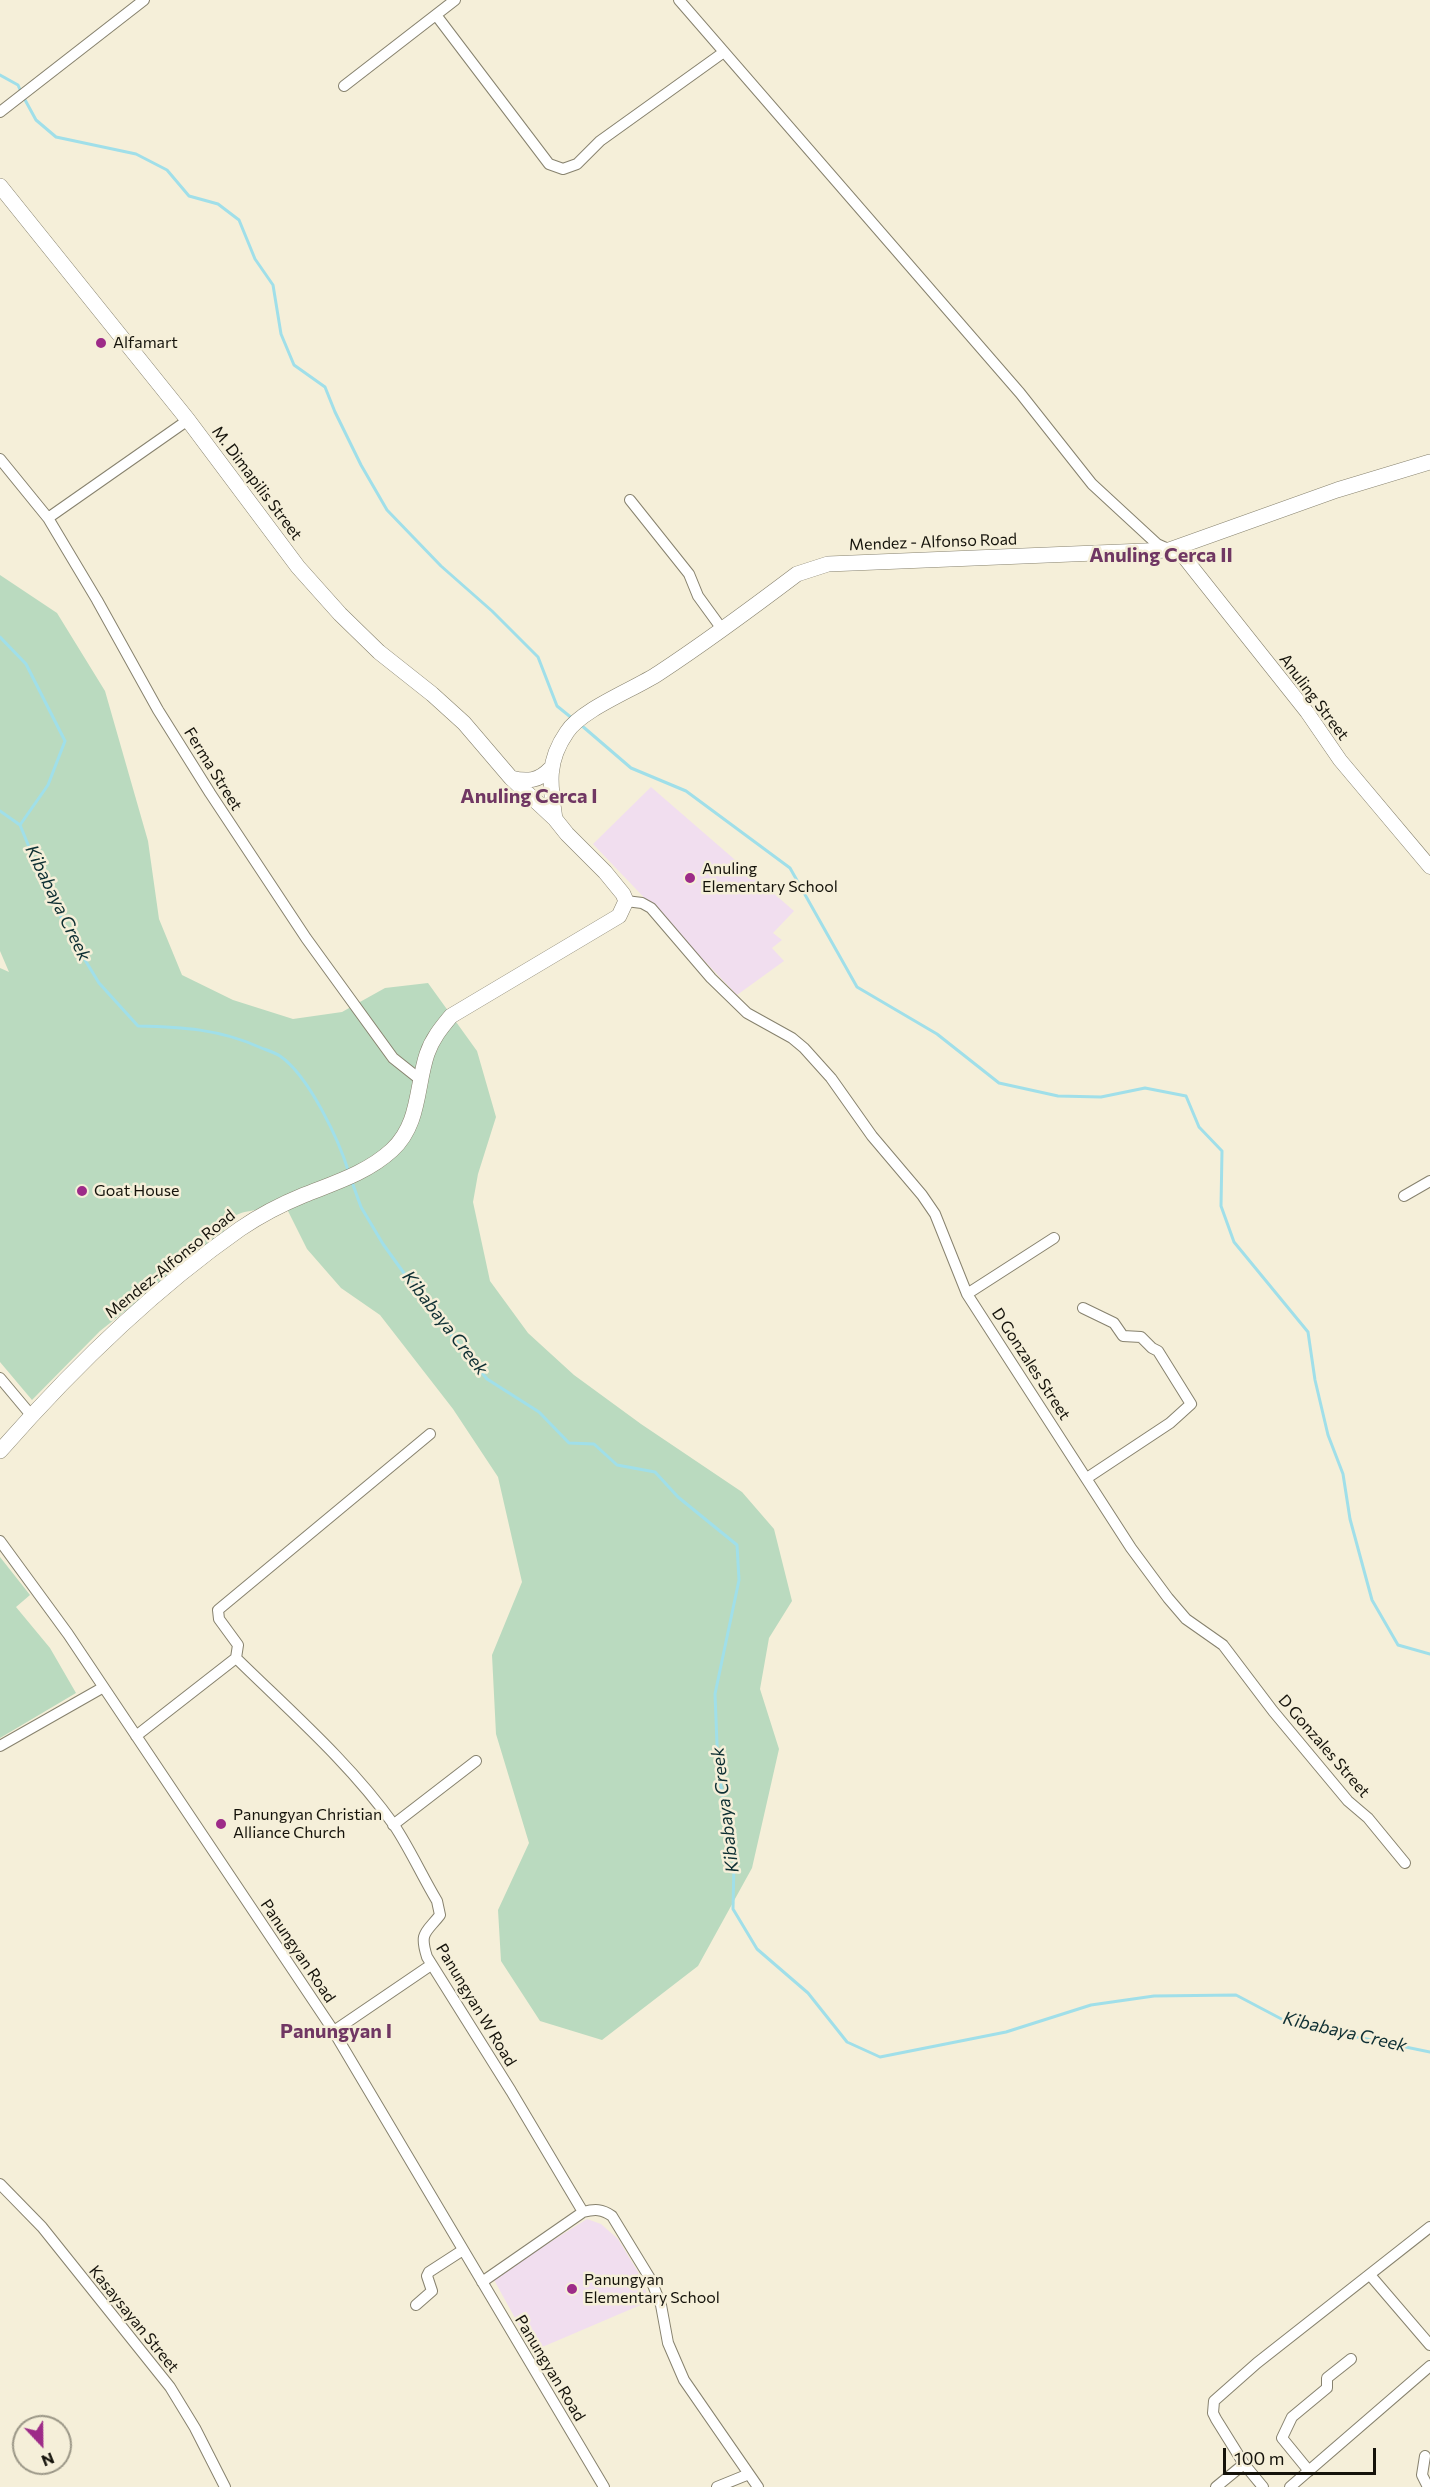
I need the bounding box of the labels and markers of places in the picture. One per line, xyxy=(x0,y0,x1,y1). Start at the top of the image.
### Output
place label: Alfamart xyxy=(113,333,178,353)
marker: Alfamart xyxy=(94,336,108,350)
place label: Anuling Elementary School xyxy=(702,859,838,897)
marker: Anuling Elementary School xyxy=(683,871,697,885)
place label: Goat House xyxy=(94,1181,179,1201)
marker: Goat House xyxy=(75,1184,89,1198)
place label: Panungyan Christian Alliance Church xyxy=(233,1805,382,1843)
marker: Panungyan Christian Alliance Church xyxy=(214,1817,228,1831)
place label: Panungyan Elementary School xyxy=(584,2270,720,2308)
marker: Panungyan Elementary School xyxy=(565,2282,579,2296)

